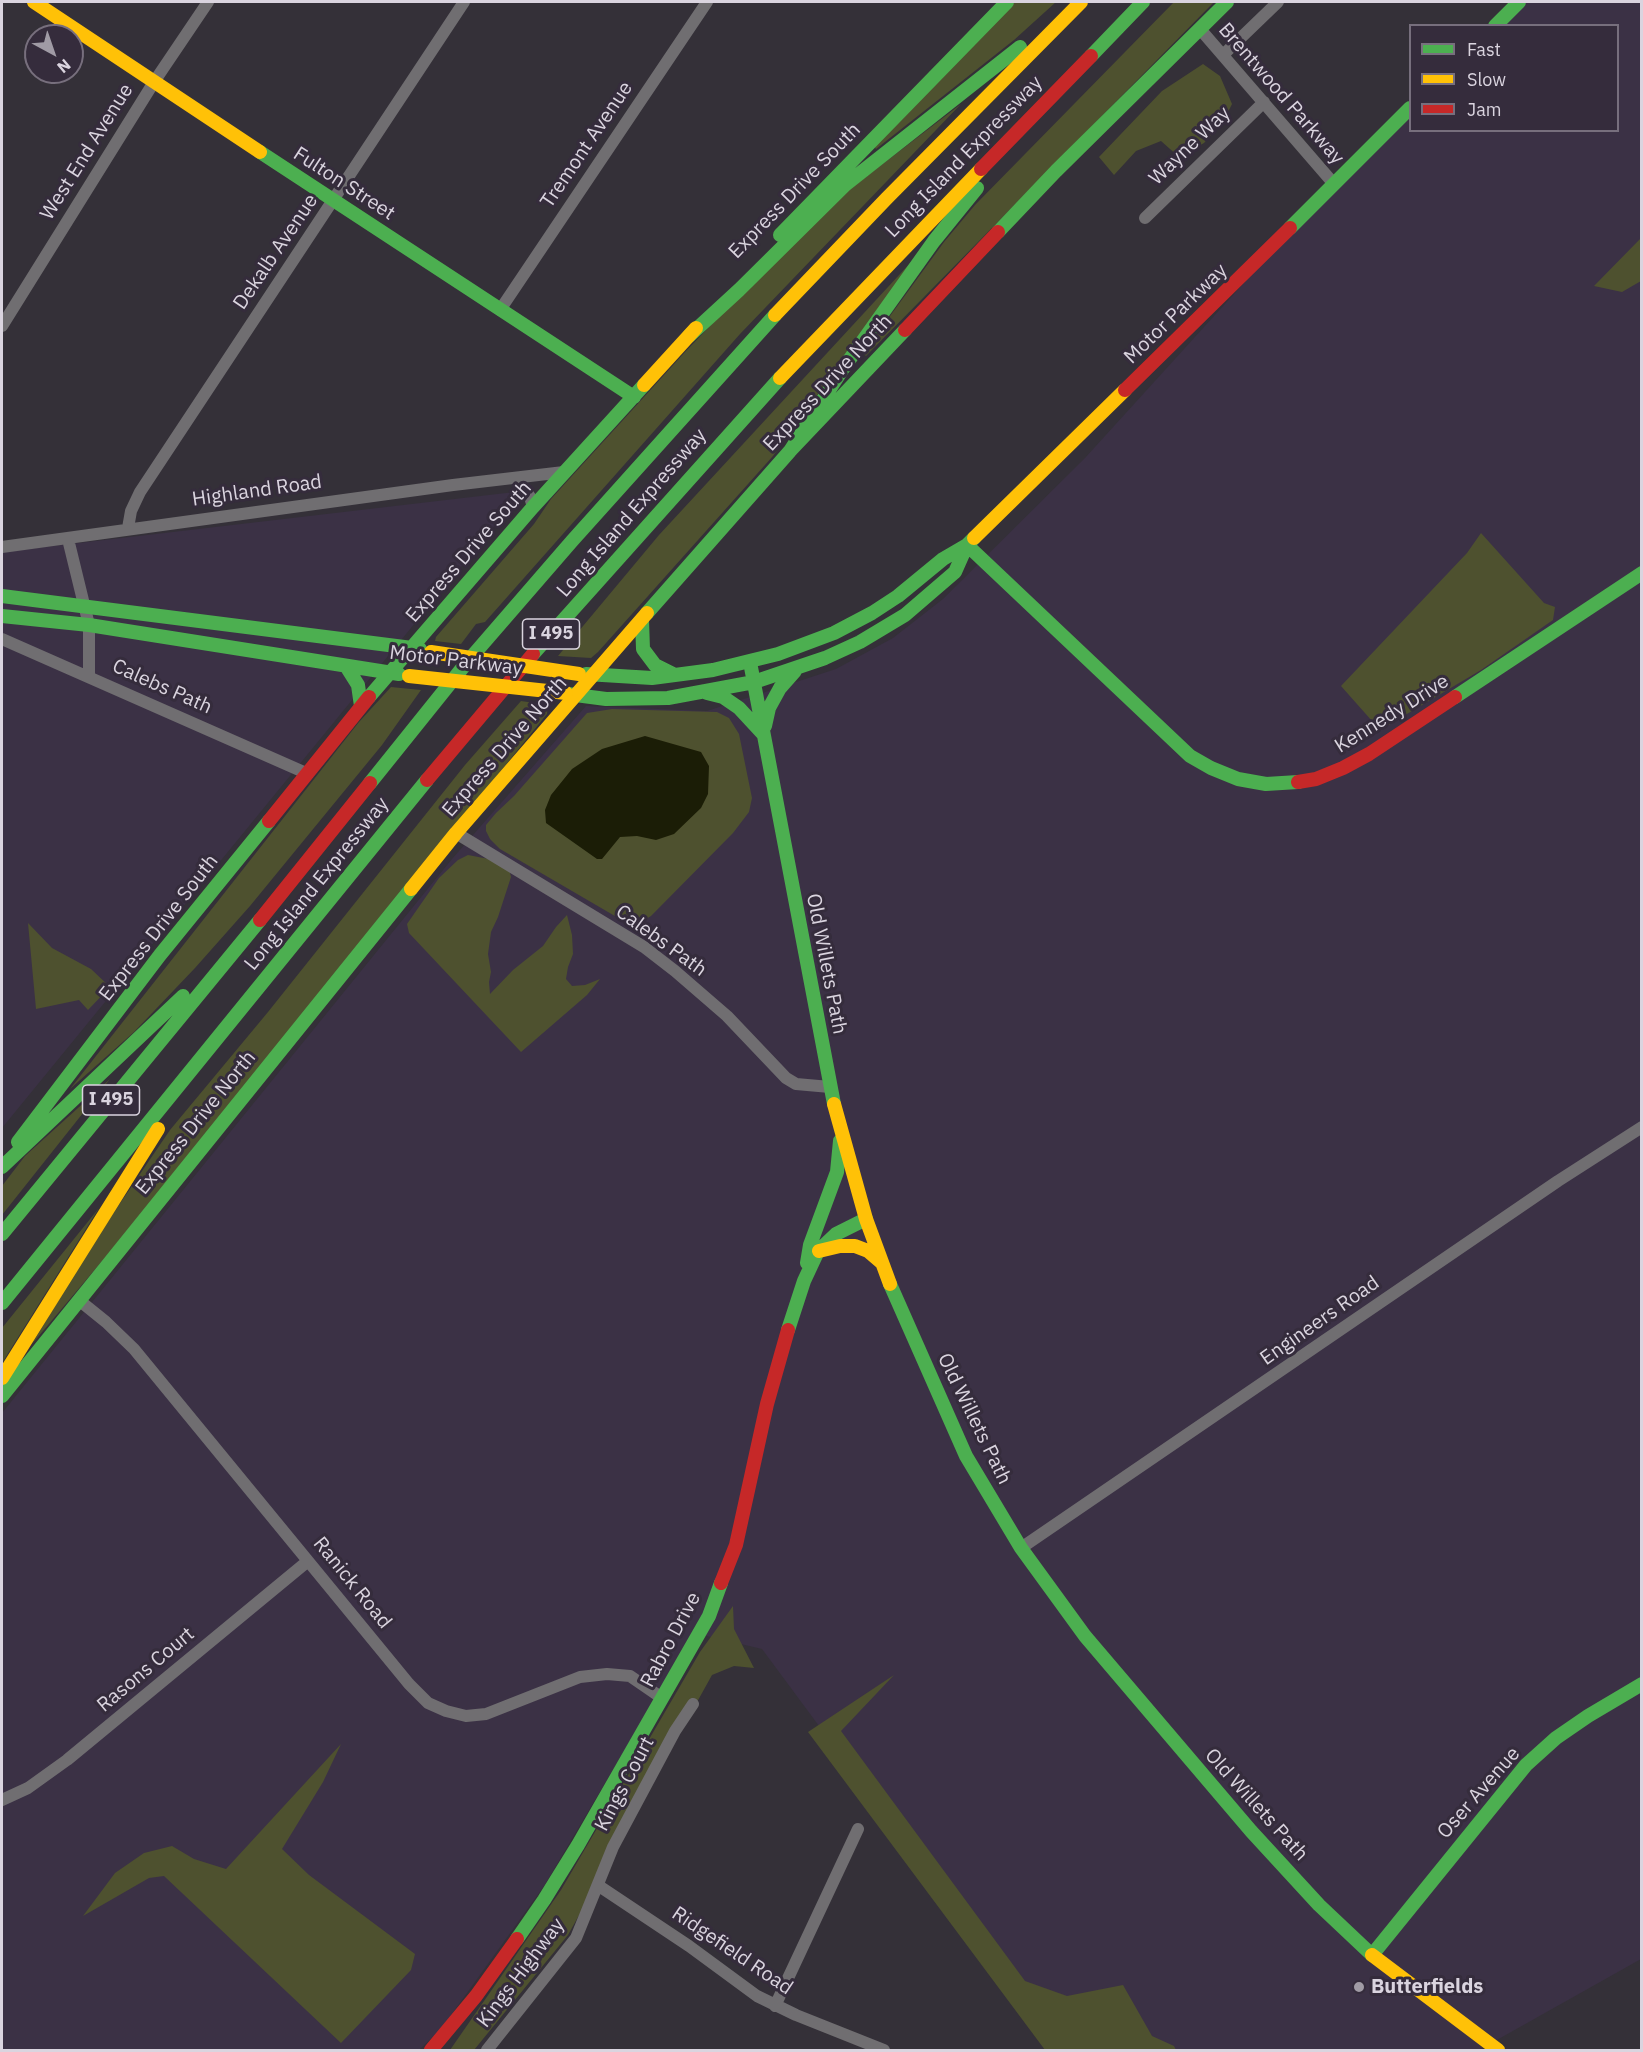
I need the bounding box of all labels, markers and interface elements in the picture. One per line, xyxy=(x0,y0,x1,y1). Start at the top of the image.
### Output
street label: Brentwood Parkway xyxy=(1213,18,1349,170)
north arrow xyxy=(24,24,84,84)
legend xyxy=(1409,24,1619,132)
text: Fast xyxy=(1467,38,1501,61)
text: N xyxy=(53,55,75,78)
text: Slow xyxy=(1467,68,1506,91)
street label: Long Island Expressway xyxy=(880,71,1048,243)
street label: Tremont Avenue xyxy=(536,77,638,213)
street label: West End Avenue xyxy=(36,80,138,224)
text: Jam xyxy=(1467,98,1502,121)
street label: Wayne Way xyxy=(1144,101,1236,191)
street label: Express Drive South xyxy=(724,118,866,264)
street label: Fulton Street xyxy=(289,142,399,226)
street label: Dekalb Avenue xyxy=(229,190,323,314)
street label: Motor Parkway xyxy=(1120,259,1232,369)
street label: Express Drive North xyxy=(759,310,897,456)
street label: Long Island Expressway xyxy=(552,424,712,602)
street label: Highland Road xyxy=(191,470,323,512)
street label: Express Drive South xyxy=(401,476,537,628)
road number: I 495 xyxy=(522,619,580,649)
street label: Motor Parkway xyxy=(388,641,524,681)
street label: Calebs Path xyxy=(108,654,216,720)
street label: Kennedy Drive xyxy=(1331,669,1453,759)
street label: Express Drive North xyxy=(438,672,572,822)
street label: Long Island Expressway xyxy=(240,793,394,975)
street label: Express Drive South xyxy=(94,850,224,1006)
street label: Old Willets Path xyxy=(801,892,851,1036)
street label: Calebs Path xyxy=(611,900,711,982)
street label: Express Drive North xyxy=(131,1046,261,1200)
road number: I 495 xyxy=(82,1085,140,1115)
street label: Engineers Road xyxy=(1256,1271,1384,1371)
street label: Old Willets Path xyxy=(932,1349,1016,1489)
street label: Ranick Road xyxy=(308,1532,396,1634)
street label: Rabro Drive xyxy=(636,1588,706,1692)
street label: Rasons Court xyxy=(93,1622,199,1718)
street label: Kings Court xyxy=(590,1733,660,1835)
street label: Oser Avenue xyxy=(1433,1742,1525,1844)
street label: Old Willets Path xyxy=(1199,1744,1313,1866)
street label: Ridgefield Road xyxy=(667,1902,797,2000)
street label: Kings Highway xyxy=(472,1914,570,2032)
place label: Butterfields xyxy=(1371,1975,1483,1999)
marker: Butterfields xyxy=(1352,1980,1366,1994)

